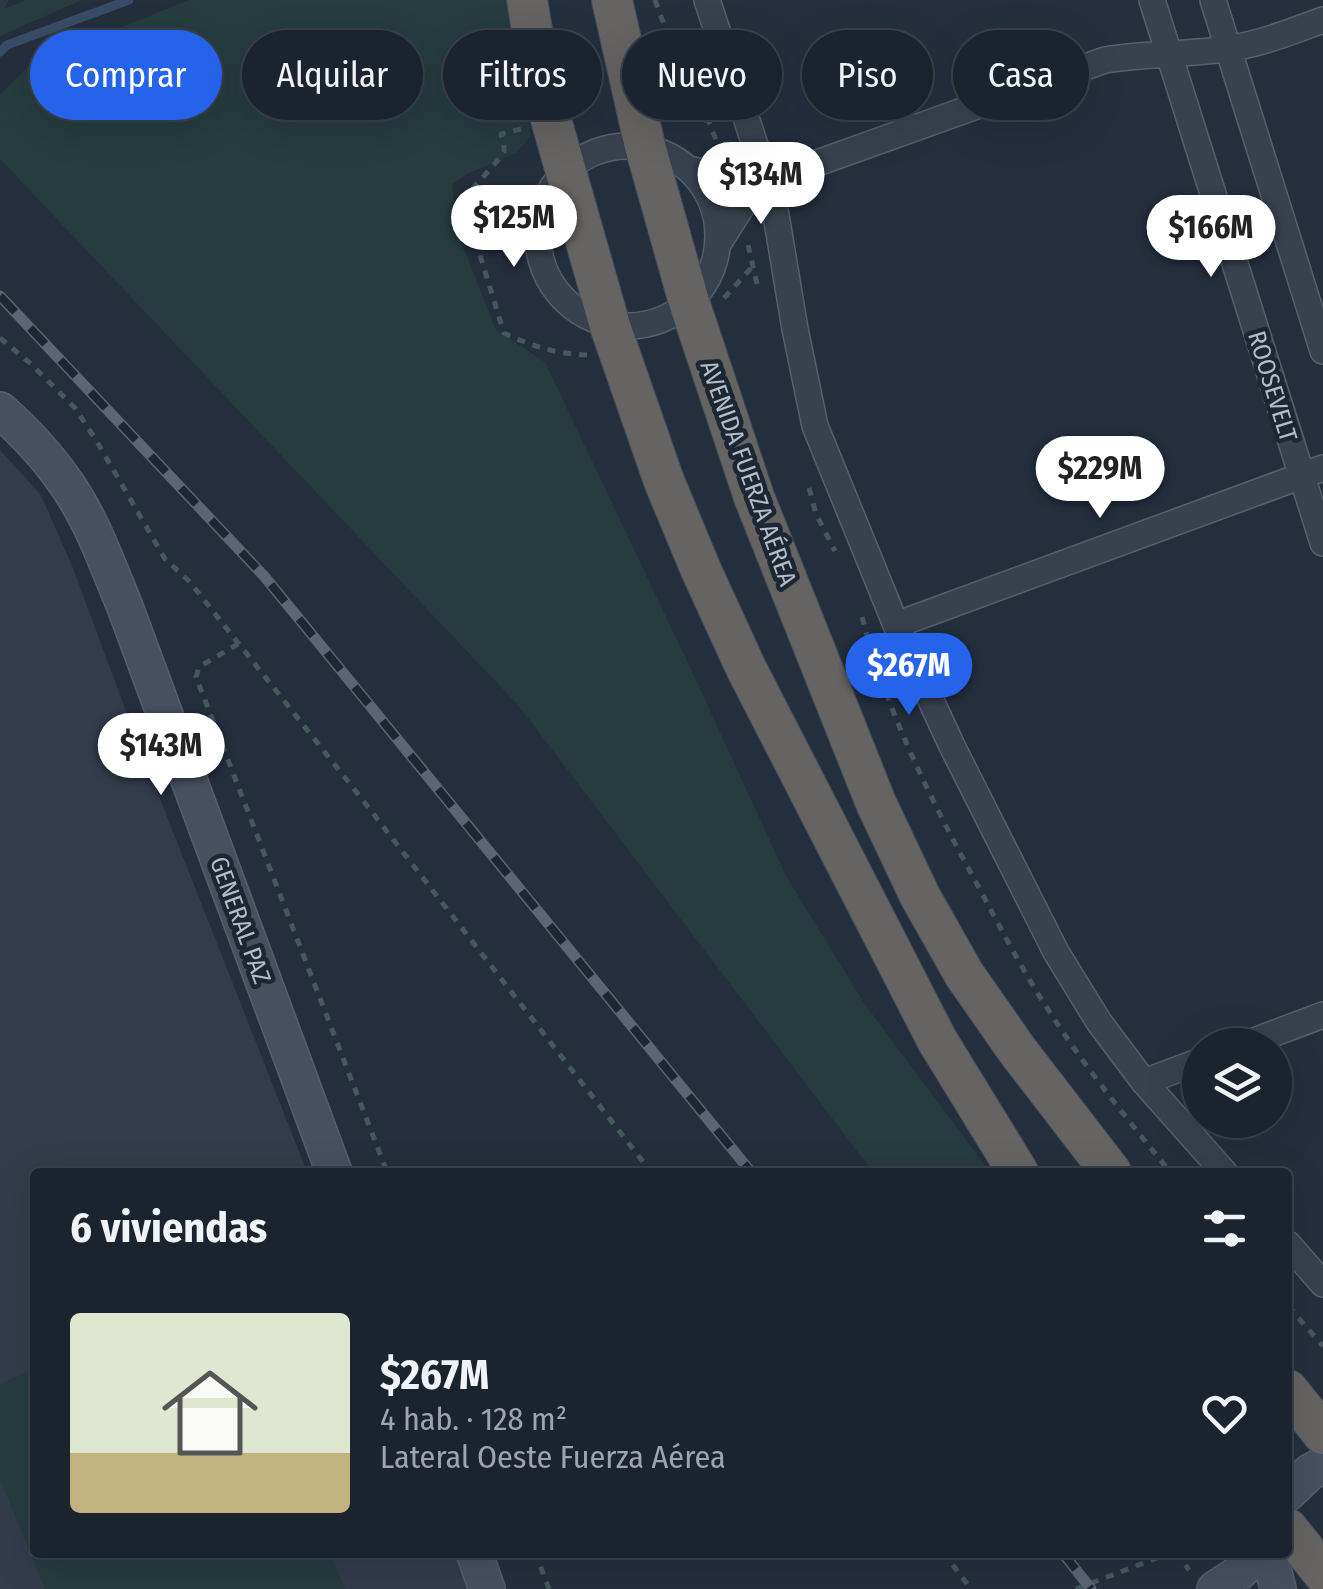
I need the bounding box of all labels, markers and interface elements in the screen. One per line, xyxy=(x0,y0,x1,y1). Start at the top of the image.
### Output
chip: Comprar xyxy=(30,30,222,120)
chip: Alquilar xyxy=(242,30,423,120)
chip: Filtros xyxy=(443,30,602,120)
chip: Nuevo xyxy=(622,30,782,120)
chip: Piso xyxy=(802,30,933,120)
chip: Casa xyxy=(953,30,1089,120)
pin: $134M xyxy=(691,142,831,227)
text: $134M xyxy=(720,155,802,193)
pin: $125M xyxy=(444,185,584,270)
pin: $166M xyxy=(1141,195,1281,280)
text: $125M xyxy=(473,198,555,236)
text: $166M xyxy=(1169,208,1253,246)
street label: ROOSEVELT xyxy=(1241,327,1303,446)
street label: AVENIDA FUERZA AÉREA xyxy=(693,356,804,590)
pin: $229M xyxy=(1030,436,1170,521)
text: $229M xyxy=(1058,449,1142,487)
pin: $267M xyxy=(839,633,979,718)
text: $267M xyxy=(867,646,951,684)
pin: $143M xyxy=(91,713,231,798)
text: $143M xyxy=(120,726,202,764)
street label: GENERAL PAZ xyxy=(203,853,277,988)
map controls xyxy=(1182,1028,1292,1138)
button: layers xyxy=(1182,1028,1292,1138)
icon: filters xyxy=(1197,1201,1252,1256)
text: 6 viviendas xyxy=(70,1203,267,1253)
text: $267M xyxy=(380,1350,489,1400)
icon: home xyxy=(150,1353,270,1473)
icon: heart xyxy=(1197,1386,1252,1441)
text: 4 hab. · 128 m² xyxy=(380,1400,567,1438)
text: Lateral Oeste Fuerza Aérea xyxy=(380,1438,726,1476)

